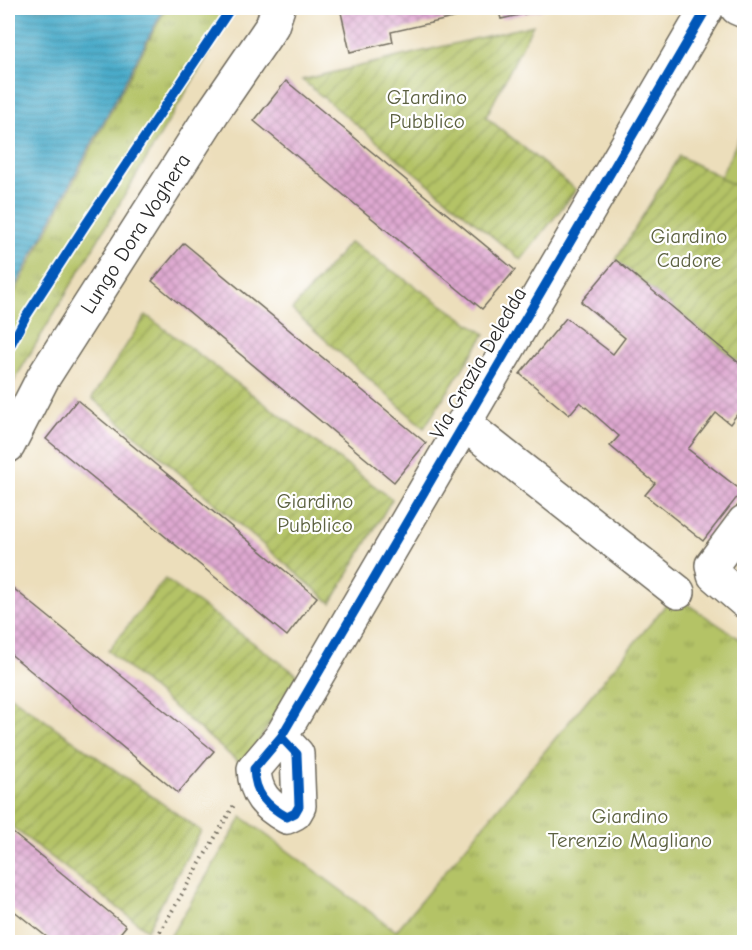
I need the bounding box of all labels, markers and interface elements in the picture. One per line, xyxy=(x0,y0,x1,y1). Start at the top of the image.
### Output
park label: GIardino Pubblico xyxy=(387,85,467,133)
street label: Lungo Dora Voghera xyxy=(75,149,195,318)
park label: Giardino Cadore xyxy=(651,224,727,272)
street label: Via Grazia Deledda xyxy=(425,283,531,443)
park label: Giardino Pubblico xyxy=(277,489,353,537)
park label: Giardino Terenzio Magliano xyxy=(548,804,712,852)

